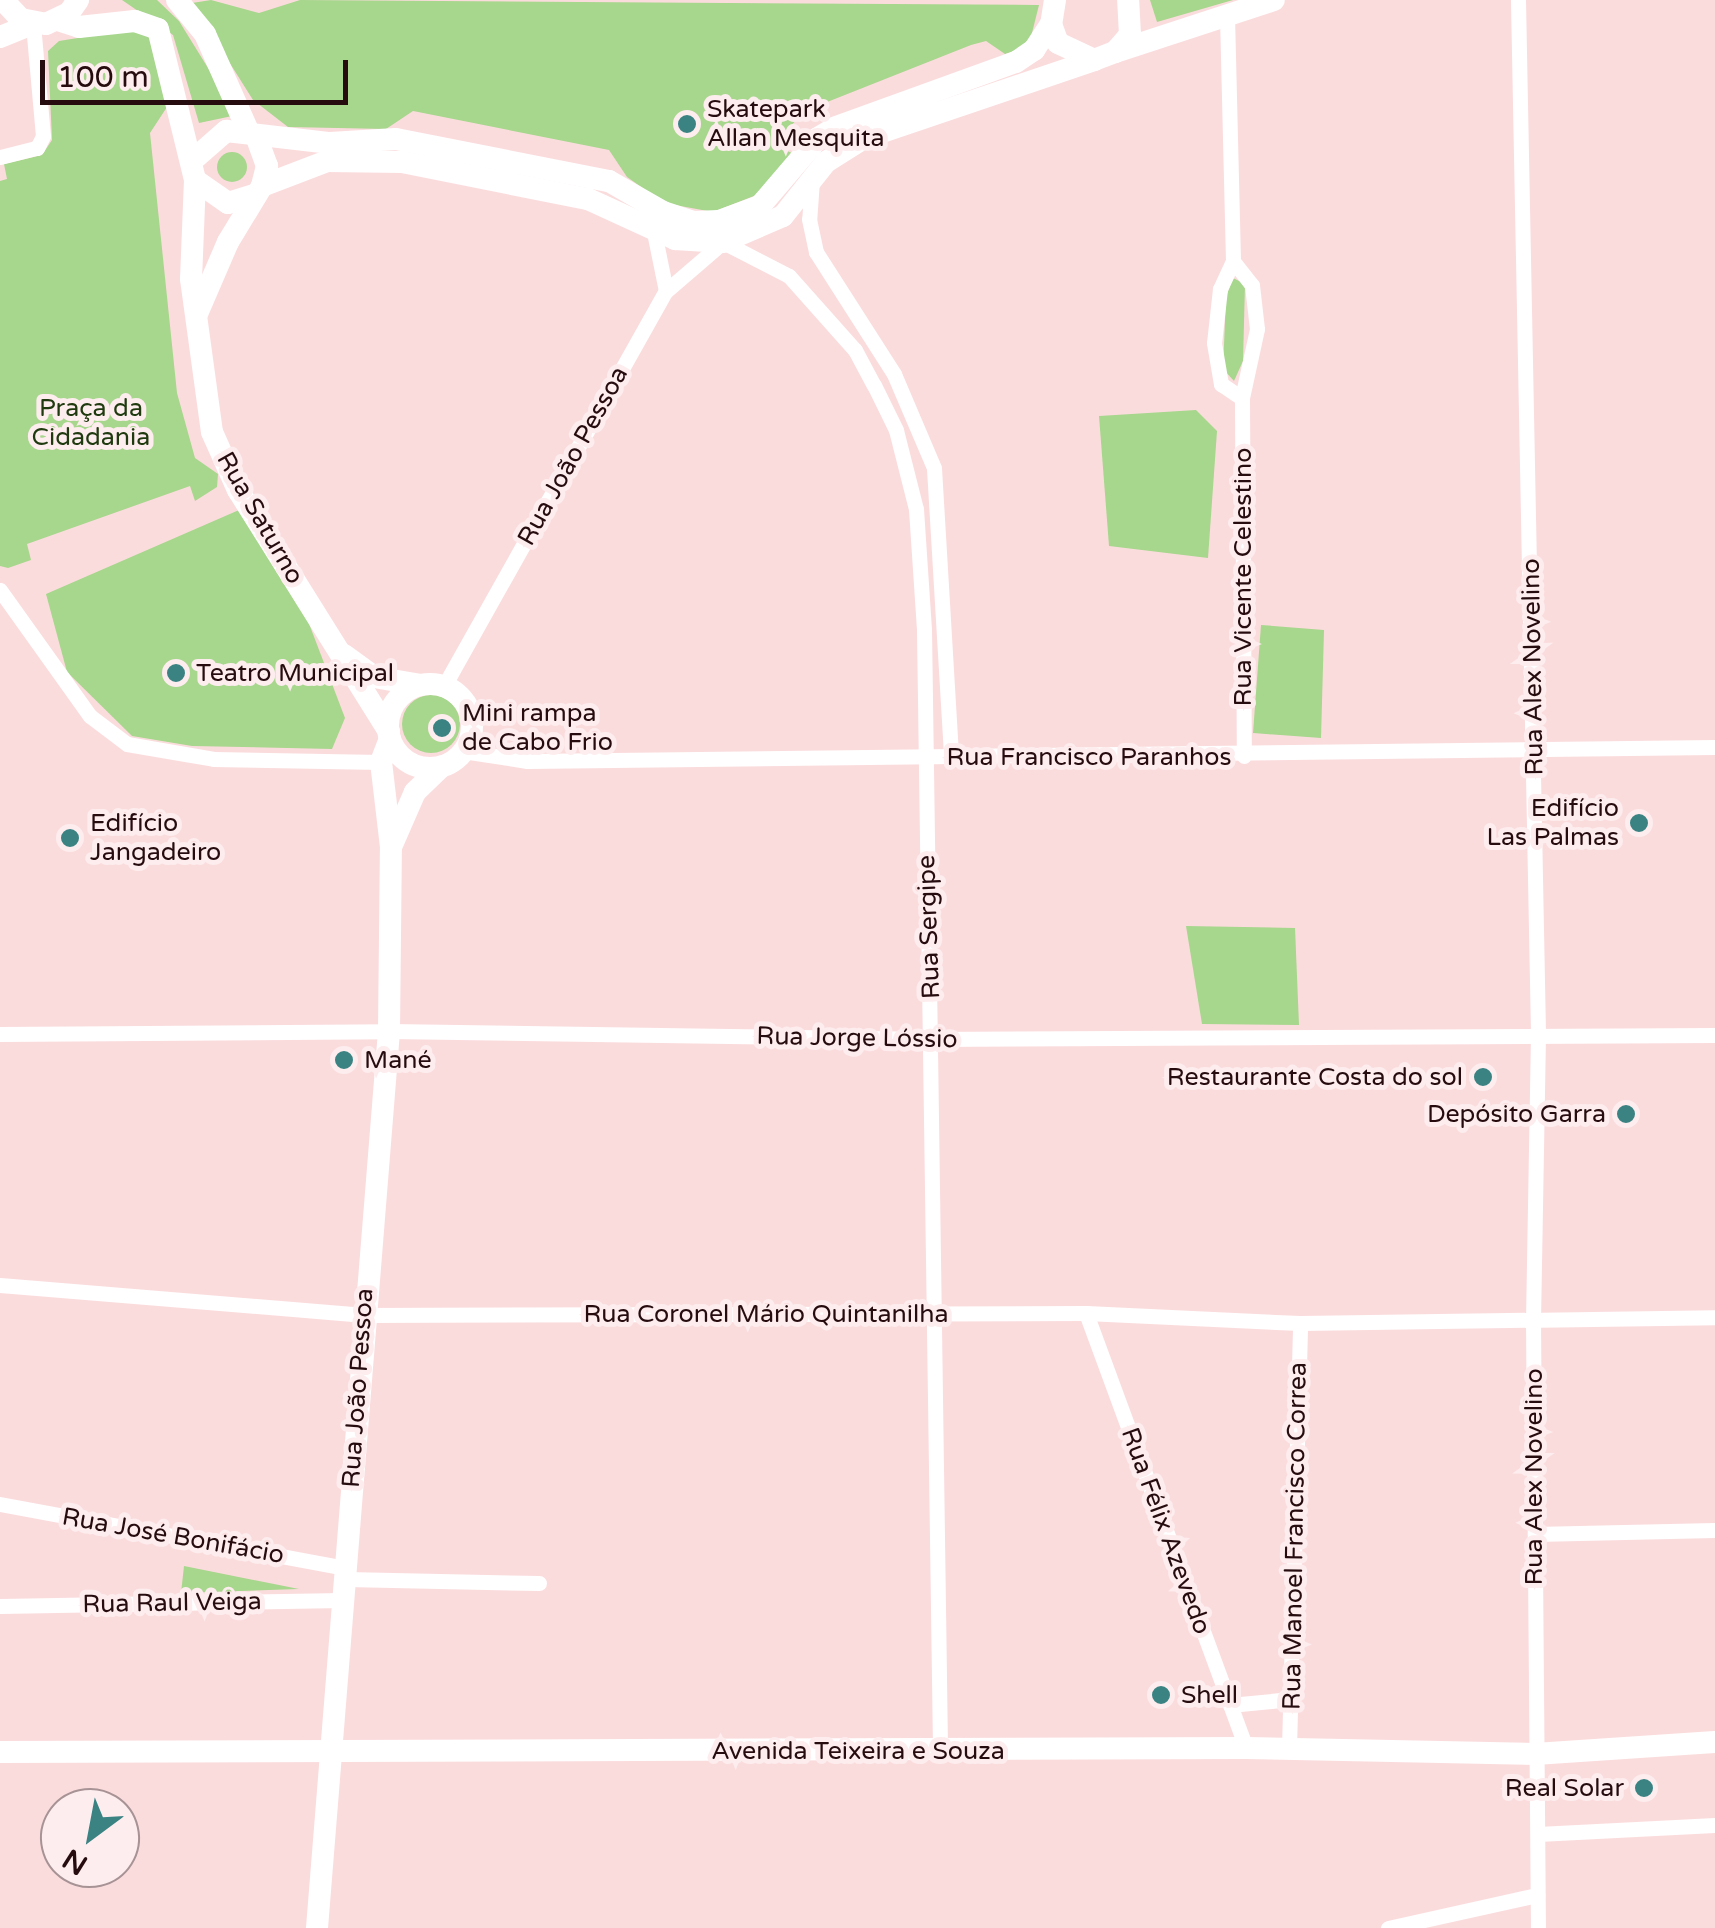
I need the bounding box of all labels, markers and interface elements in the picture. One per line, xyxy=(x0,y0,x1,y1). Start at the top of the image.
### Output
scale bar xyxy=(45,40,352,102)
text: 100 m xyxy=(57,59,149,96)
place label: Skatepark Allan Mesquita xyxy=(707,95,884,154)
marker: Skatepark Allan Mesquita xyxy=(676,113,698,135)
street label: Rua João Pessoa xyxy=(511,361,635,551)
park label: Praça da Cidadania xyxy=(32,394,150,453)
street label: Rua Saturno xyxy=(210,447,310,589)
street label: Rua Vicente Celestino xyxy=(1228,448,1258,706)
street label: Rua Alex Novelino xyxy=(1516,558,1550,776)
place label: Teatro Municipal xyxy=(196,658,394,688)
marker: Teatro Municipal xyxy=(165,662,187,684)
place label: Mini rampa de Cabo Frio xyxy=(462,699,613,758)
marker: Mini rampa de Cabo Frio xyxy=(431,717,453,739)
street label: Rua Francisco Paranhos xyxy=(947,742,1231,772)
place label: Edifício Las Palmas xyxy=(1487,794,1619,853)
place label: Edifício Jangadeiro xyxy=(90,809,221,868)
marker: Edifício Las Palmas xyxy=(1628,812,1650,834)
marker: Edifício Jangadeiro xyxy=(59,827,81,849)
street label: Rua Sergipe xyxy=(911,854,947,1000)
street label: Rua Jorge Lóssio xyxy=(756,1021,958,1055)
place label: Mané xyxy=(364,1045,432,1075)
marker: Mané xyxy=(333,1049,355,1071)
place label: Restaurante Costa do sol xyxy=(1167,1062,1463,1092)
marker: Restaurante Costa do sol xyxy=(1472,1066,1494,1088)
place label: Depósito Garra xyxy=(1427,1099,1606,1129)
marker: Depósito Garra xyxy=(1615,1103,1637,1125)
street label: Rua João Pessoa xyxy=(336,1287,380,1489)
street label: Rua Coronel Mário Quintanilha xyxy=(584,1299,948,1329)
street label: Rua Manoel Francisco Correa xyxy=(1277,1362,1313,1710)
street label: Rua Alex Novelino xyxy=(1519,1368,1549,1586)
street label: Rua Félix Azevedo xyxy=(1115,1424,1217,1638)
street label: Rua José Bonifácio xyxy=(60,1502,286,1570)
street label: Rua Raul Veiga xyxy=(82,1586,262,1620)
place label: Shell xyxy=(1181,1680,1238,1710)
marker: Shell xyxy=(1150,1684,1172,1706)
street label: Avenida Teixeira e Souza xyxy=(711,1736,1005,1766)
place label: Real Solar xyxy=(1505,1773,1624,1803)
marker: Real Solar xyxy=(1633,1777,1655,1799)
north arrow xyxy=(40,1788,140,1888)
text: N xyxy=(57,1841,94,1882)

